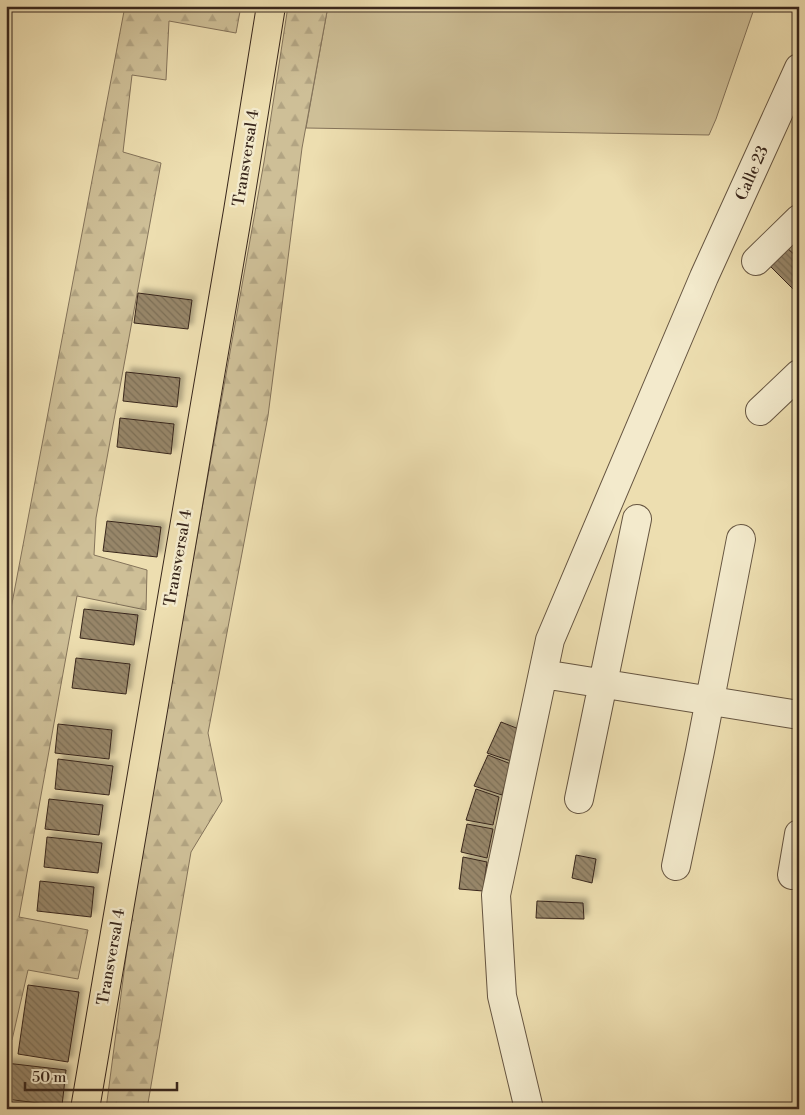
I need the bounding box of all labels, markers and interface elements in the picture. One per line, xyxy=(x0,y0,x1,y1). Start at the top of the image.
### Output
street label: Transversal 4 xyxy=(228,108,264,208)
street label: Calle 23 xyxy=(731,142,773,204)
street label: Transversal 4 xyxy=(160,508,196,608)
street label: Transversal 4 xyxy=(93,907,129,1007)
scale bar xyxy=(25,1060,178,1092)
text: 50 m xyxy=(32,1068,66,1087)

